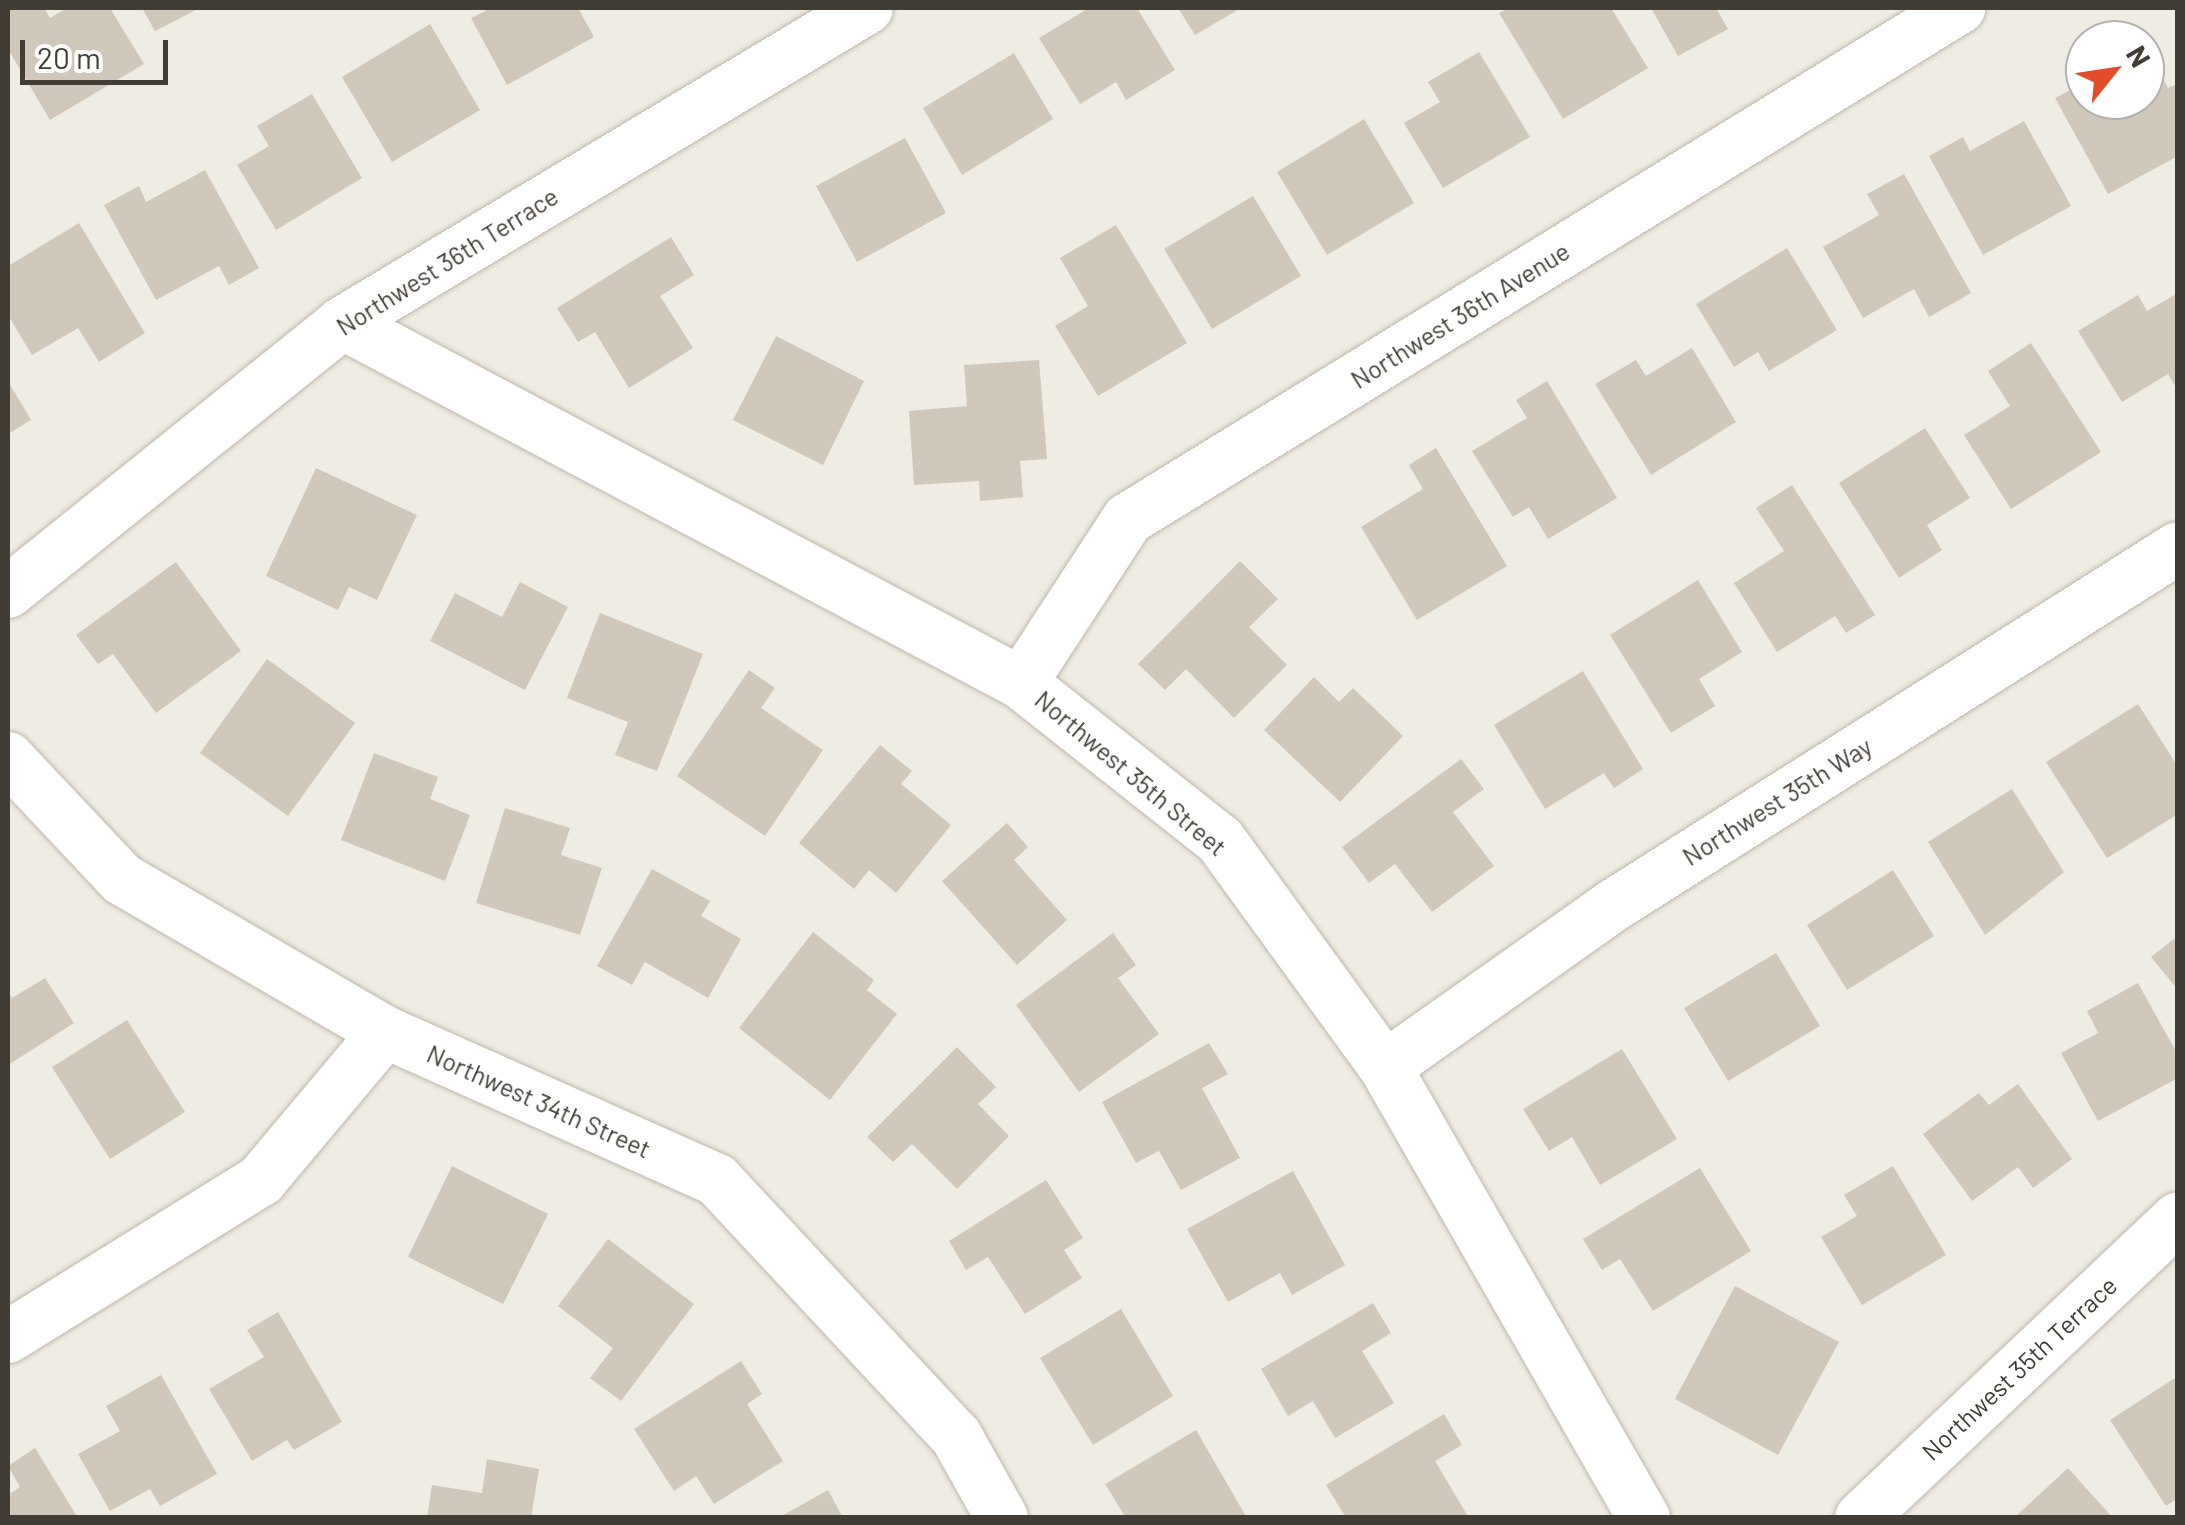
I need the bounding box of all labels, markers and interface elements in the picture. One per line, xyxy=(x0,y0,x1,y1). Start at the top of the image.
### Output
scale bar xyxy=(25,20,172,82)
north arrow xyxy=(2065,20,2165,120)
text: 20 m xyxy=(37,39,101,75)
text: N xyxy=(2120,39,2159,73)
street label: Northwest 36th Terrace xyxy=(331,181,563,341)
street label: Northwest 36th Avenue xyxy=(1345,236,1575,394)
street label: Northwest 35th Street xyxy=(1029,684,1233,862)
street label: Northwest 35th Way xyxy=(1677,731,1877,871)
street label: Northwest 34th Street xyxy=(423,1038,655,1164)
street label: Northwest 35th Terrace xyxy=(1915,1270,2123,1466)

